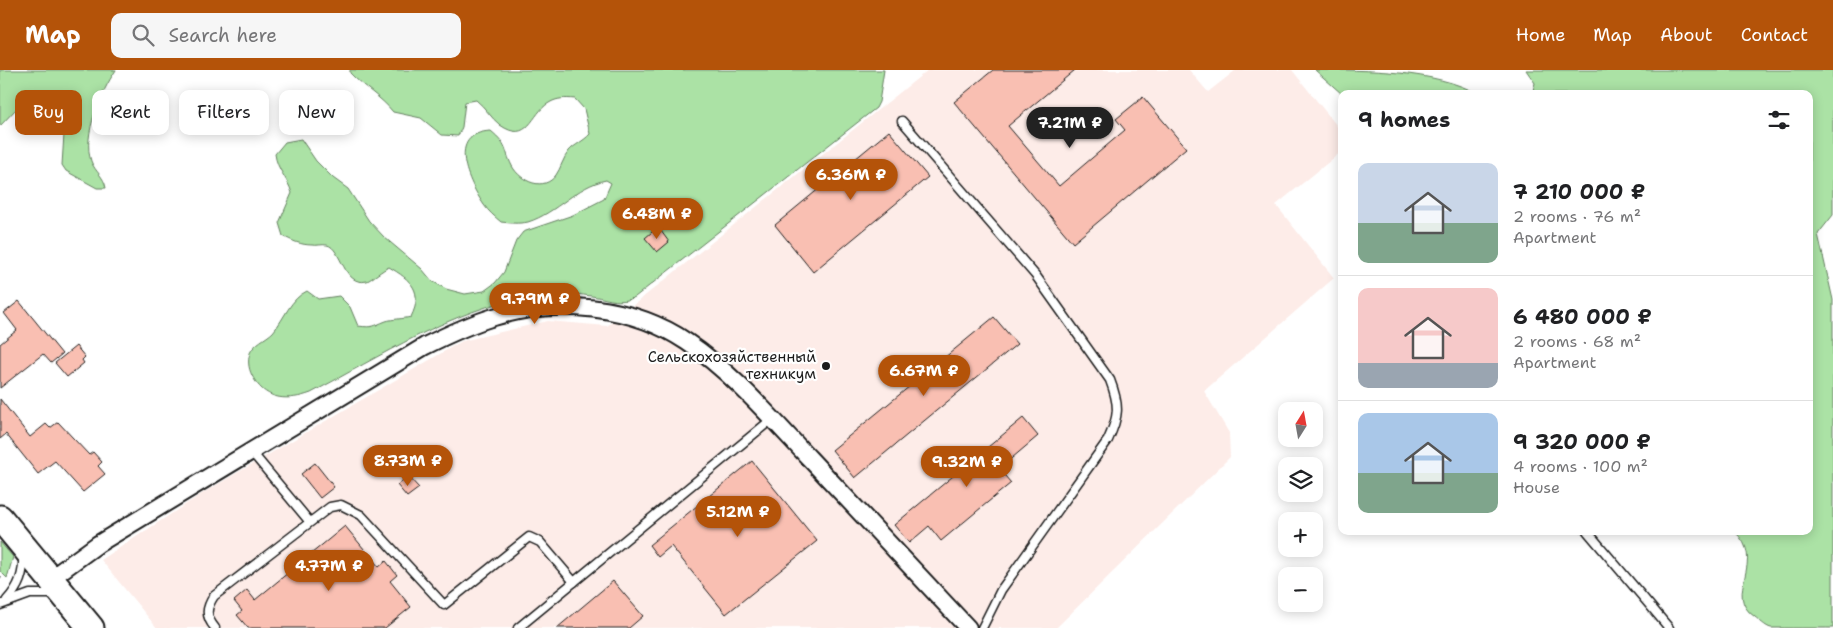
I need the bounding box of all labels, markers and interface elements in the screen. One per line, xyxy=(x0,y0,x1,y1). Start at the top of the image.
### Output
search box xyxy=(111,13,461,58)
text: Map xyxy=(25,19,81,51)
icon: search xyxy=(129,21,157,49)
text: Search here xyxy=(169,23,277,48)
text: Home xyxy=(1516,23,1565,47)
text: Map xyxy=(1593,23,1632,47)
text: About xyxy=(1660,23,1713,47)
text: Contact xyxy=(1741,23,1808,47)
chip: Buy xyxy=(15,90,82,135)
chip: Rent xyxy=(92,90,169,135)
chip: Filters xyxy=(179,90,269,135)
chip: New xyxy=(279,90,354,135)
pin: 7.21M ₽ xyxy=(1024,106,1116,149)
text: 9 homes xyxy=(1358,106,1450,134)
icon: filters xyxy=(1765,106,1793,134)
text: 7.21M ₽ xyxy=(1037,112,1103,133)
pin: 6.36M ₽ xyxy=(805,158,897,201)
text: 6.36M ₽ xyxy=(816,164,886,185)
text: 7 210 000 ₽ xyxy=(1513,178,1645,206)
icon: home xyxy=(1398,183,1458,243)
pin: 6.48M ₽ xyxy=(611,198,703,240)
text: 6.48M ₽ xyxy=(622,203,692,224)
text: 2 rooms · 76 m² xyxy=(1513,206,1641,227)
text: Apartment xyxy=(1513,227,1596,248)
pin: 9.79M ₽ xyxy=(489,282,581,325)
text: 9.79M ₽ xyxy=(500,288,570,309)
text: 6 480 000 ₽ xyxy=(1513,303,1652,331)
icon: home xyxy=(1398,308,1458,368)
text: 2 rooms · 68 m² xyxy=(1513,331,1641,352)
place label: Сельскохозяйственный техникум xyxy=(648,347,816,384)
text: Apartment xyxy=(1513,352,1596,373)
pin: 6.67M ₽ xyxy=(878,354,970,397)
marker: Сельскохозяйственный техникум xyxy=(820,360,832,372)
text: 6.67M ₽ xyxy=(889,360,959,381)
north arrow xyxy=(1278,402,1322,448)
map controls xyxy=(1278,402,1323,612)
text: 9 320 000 ₽ xyxy=(1513,428,1651,456)
icon: home xyxy=(1398,433,1458,493)
pin: 8.73M ₽ xyxy=(362,444,454,487)
pin: 9.32M ₽ xyxy=(921,446,1013,488)
text: 8.73M ₽ xyxy=(374,450,442,471)
text: 9.32M ₽ xyxy=(932,451,1002,472)
text: 4 rooms · 100 m² xyxy=(1513,456,1648,477)
button: layers xyxy=(1278,457,1323,502)
text: House xyxy=(1513,477,1560,498)
pin: 5.12M ₽ xyxy=(692,496,784,538)
text: 5.12M ₽ xyxy=(706,501,770,522)
button: + xyxy=(1278,512,1323,557)
pin: 4.77M ₽ xyxy=(283,550,375,592)
text: 4.77M ₽ xyxy=(295,555,363,576)
button: − xyxy=(1278,567,1323,612)

